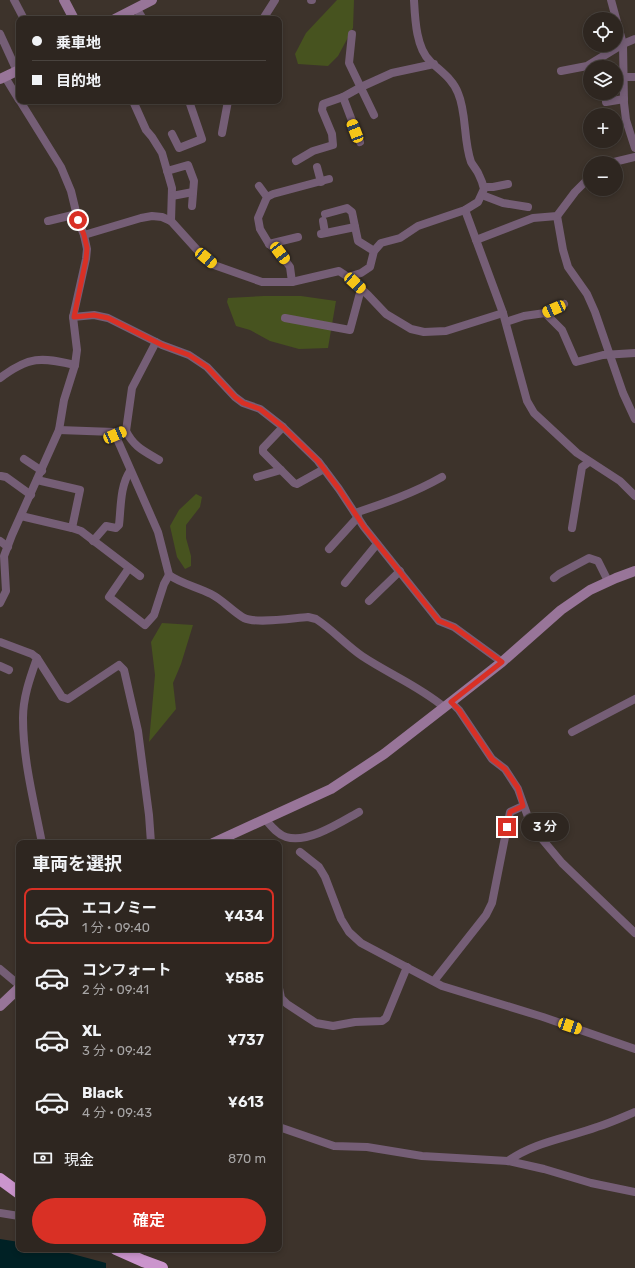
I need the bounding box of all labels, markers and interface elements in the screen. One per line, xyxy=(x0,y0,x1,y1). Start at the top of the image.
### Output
map controls xyxy=(583,12,623,196)
button: locate xyxy=(583,12,623,52)
text: 乗車地 xyxy=(56,34,101,52)
button: layers xyxy=(583,60,623,100)
text: 目的地 xyxy=(56,72,101,90)
button: + xyxy=(583,108,623,148)
car xyxy=(345,118,365,144)
button: − xyxy=(583,156,623,196)
route start xyxy=(69,211,87,229)
car xyxy=(268,240,292,266)
car xyxy=(193,246,219,270)
car xyxy=(342,271,368,295)
car xyxy=(541,299,567,319)
car xyxy=(102,425,128,445)
callout: 3 分 xyxy=(521,813,569,841)
route end xyxy=(498,818,516,836)
text: 3 分 xyxy=(533,819,557,834)
text: 車両を選択 xyxy=(32,853,122,875)
icon: car xyxy=(34,898,70,934)
text: エコノミー xyxy=(82,899,157,917)
text: ¥434 xyxy=(224,907,264,925)
text: 1 分 · 09:40 xyxy=(82,920,150,935)
icon: car xyxy=(34,960,70,996)
text: コンフォート xyxy=(82,961,172,979)
text: ¥585 xyxy=(225,969,264,987)
text: 2 分 · 09:41 xyxy=(82,982,149,997)
car xyxy=(557,1016,583,1036)
icon: car xyxy=(34,1022,70,1058)
text: XL xyxy=(82,1022,101,1040)
text: ¥737 xyxy=(228,1031,264,1049)
text: 3 分 · 09:42 xyxy=(82,1043,152,1058)
icon: car xyxy=(34,1084,70,1120)
text: Black xyxy=(82,1084,123,1102)
text: ¥613 xyxy=(228,1093,264,1111)
text: 4 分 · 09:43 xyxy=(82,1105,152,1120)
icon: cash xyxy=(32,1147,54,1169)
text: 現金 xyxy=(64,1151,94,1169)
text: 870 m xyxy=(228,1151,266,1166)
button: 確定 xyxy=(32,1198,266,1244)

